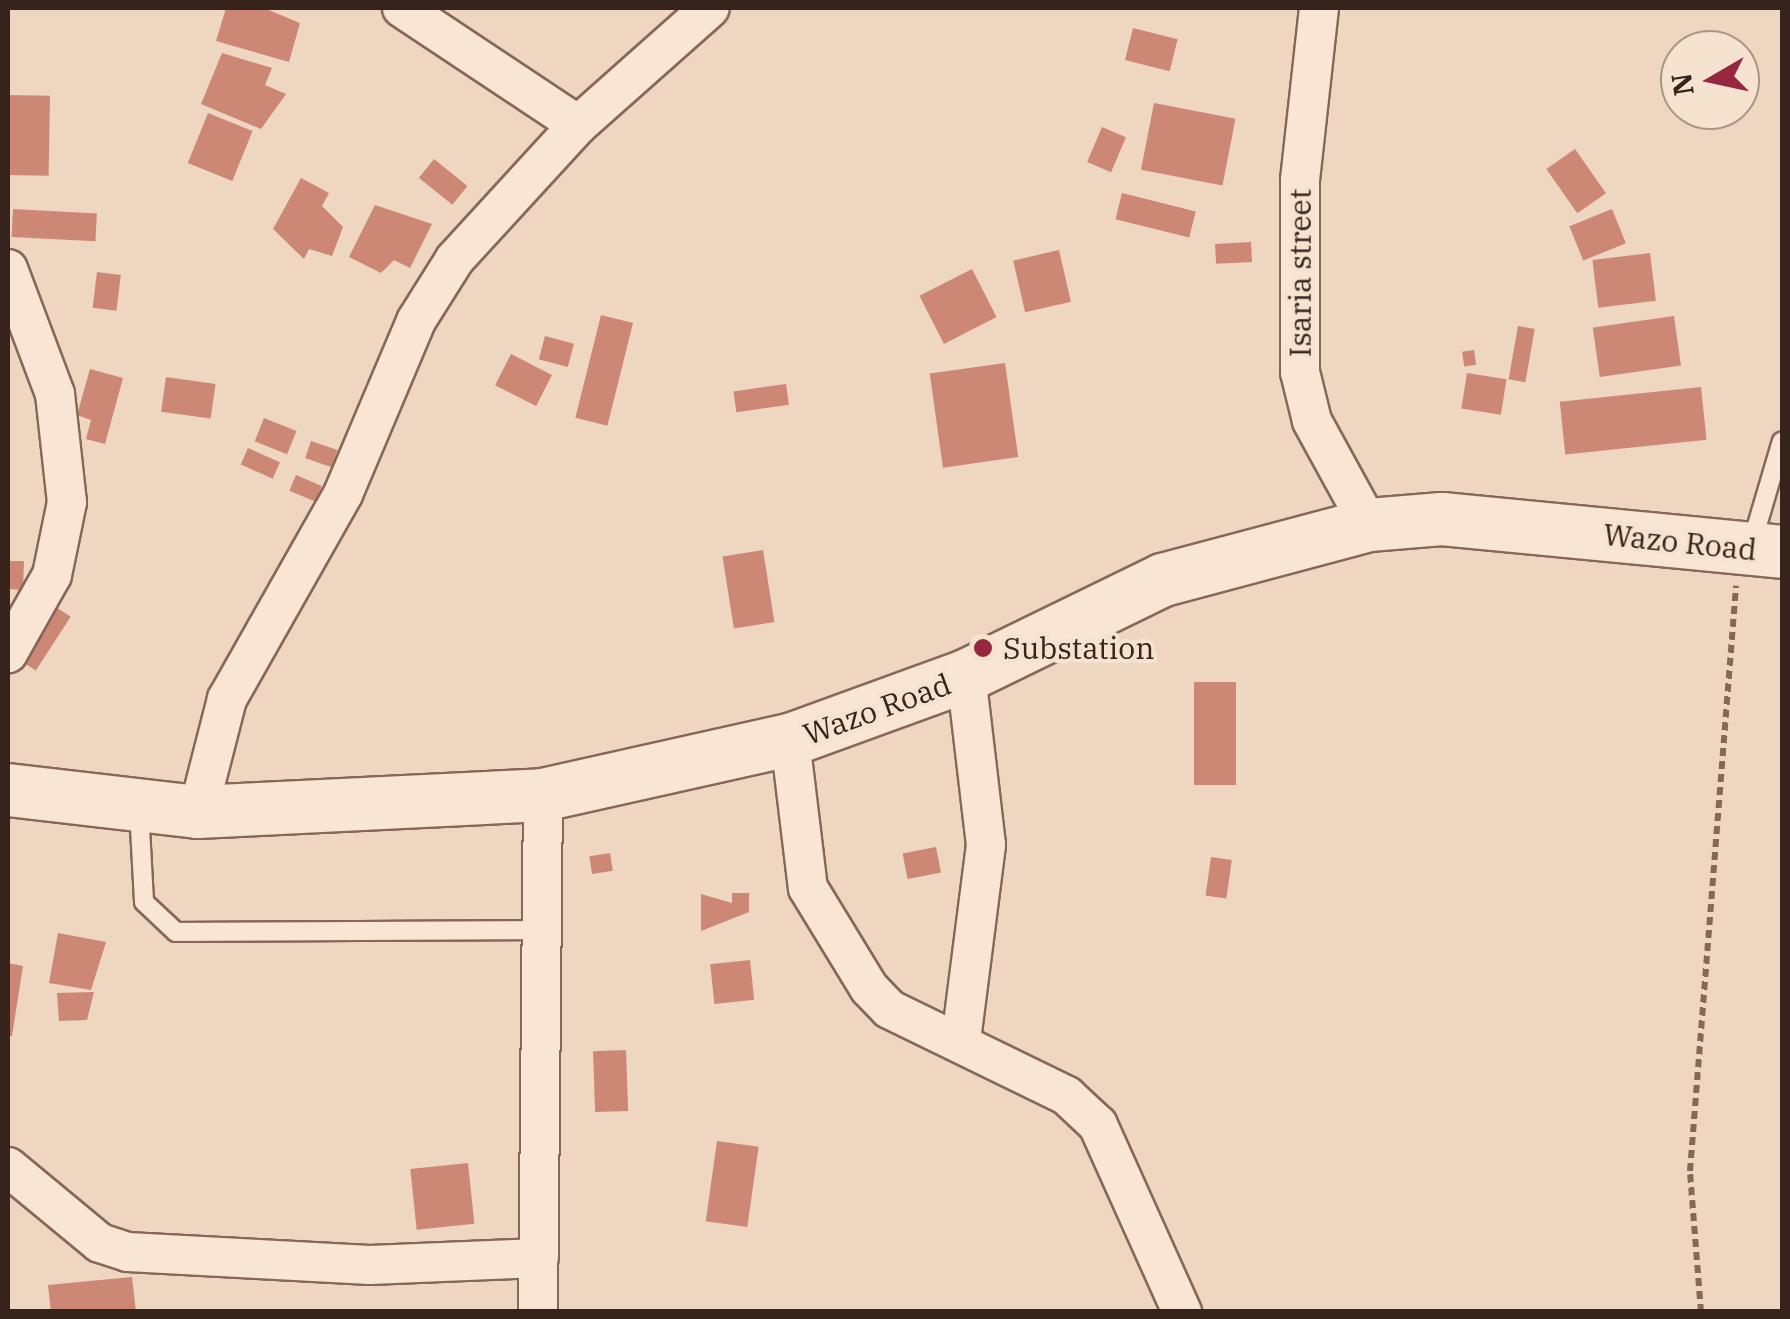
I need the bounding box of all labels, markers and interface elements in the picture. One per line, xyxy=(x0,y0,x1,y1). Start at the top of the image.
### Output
north arrow xyxy=(1660,30,1760,130)
text: N xyxy=(1662,71,1702,98)
street label: Isaria street xyxy=(1282,189,1318,357)
street label: Wazo Road xyxy=(1602,516,1758,568)
place label: Substation xyxy=(1003,630,1154,666)
marker: Substation xyxy=(972,637,994,659)
street label: Wazo Road xyxy=(798,666,956,752)

